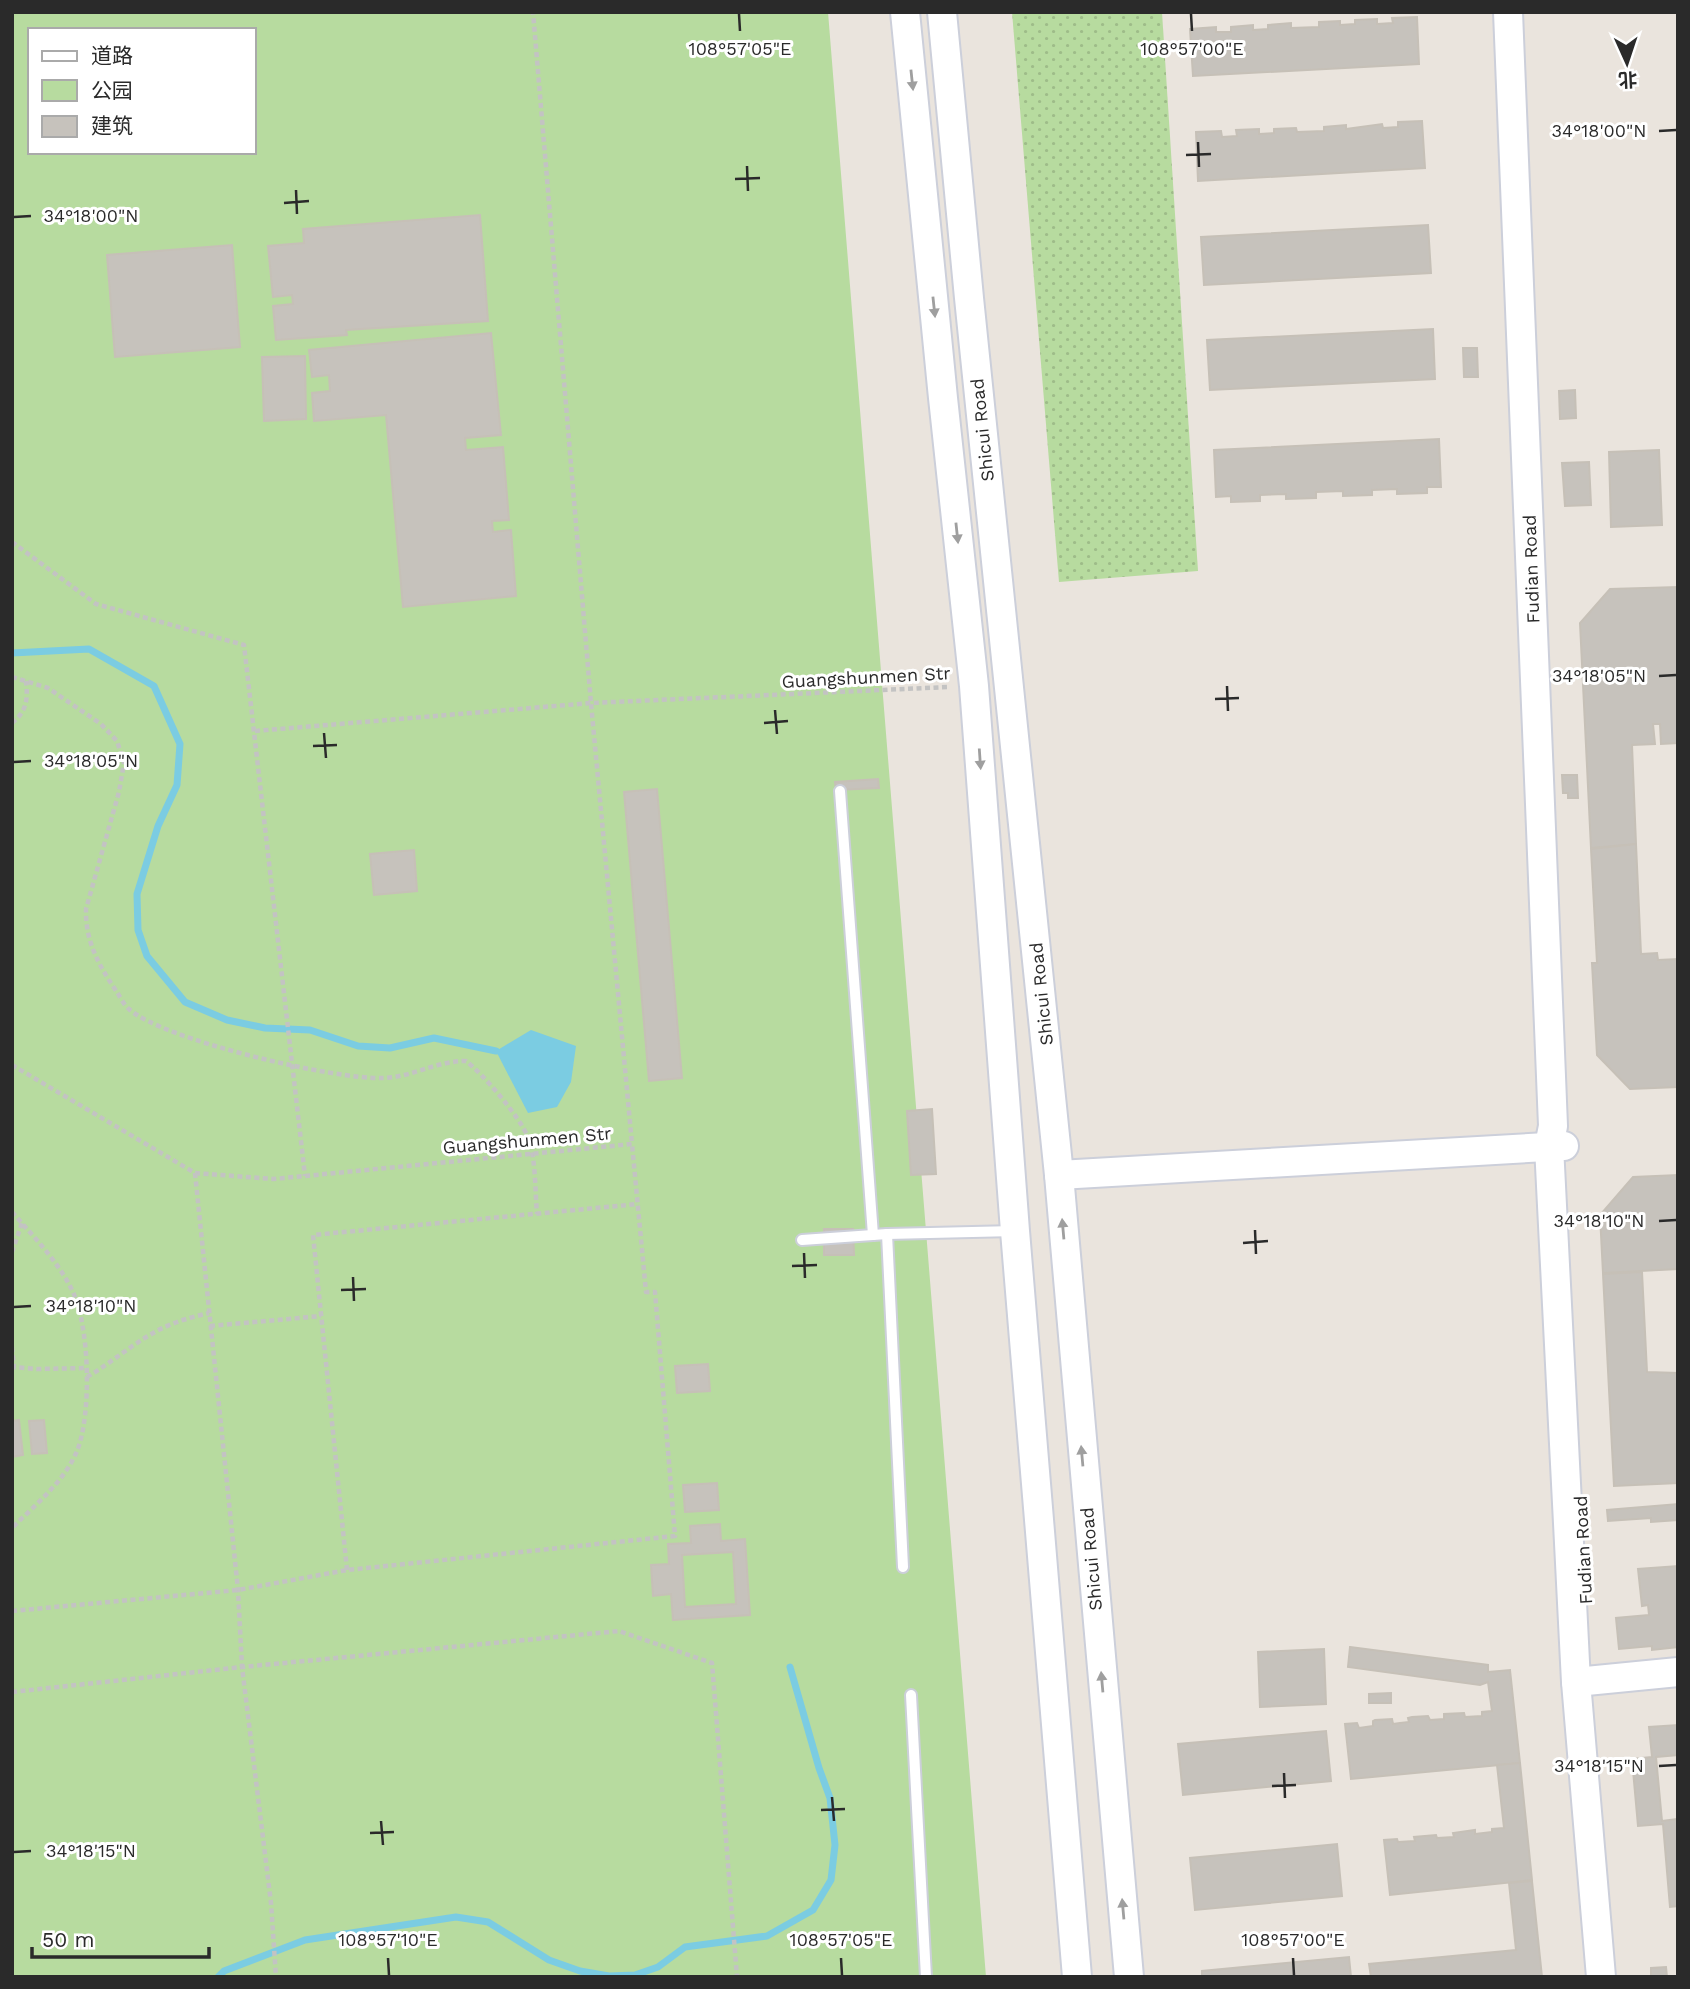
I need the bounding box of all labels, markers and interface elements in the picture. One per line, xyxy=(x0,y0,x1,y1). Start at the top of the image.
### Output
legend xyxy=(28,28,256,154)
north arrow xyxy=(1592,28,1662,98)
text: 108°57'05"E xyxy=(689,38,791,59)
text: 108°57'00"E xyxy=(1140,38,1244,59)
text: 道路 xyxy=(91,43,133,68)
text: 北 xyxy=(1618,67,1638,91)
one-way arrow xyxy=(907,69,918,91)
text: 公园 xyxy=(91,78,133,103)
text: 建筑 xyxy=(91,113,133,138)
text: 34°18'00"N xyxy=(1552,120,1646,141)
text: 34°18'00"N xyxy=(44,205,138,226)
one-way arrow xyxy=(929,296,940,318)
street label: Shicui Road xyxy=(966,377,998,483)
street label: Fudian Road xyxy=(1519,514,1543,624)
one-way arrow xyxy=(952,522,963,544)
street label: Guangshunmen Str xyxy=(781,662,951,692)
text: 34°18'05"N xyxy=(1552,665,1646,686)
one-way arrow xyxy=(974,748,985,770)
text: 34°18'05"N xyxy=(44,750,138,771)
street label: Shicui Road xyxy=(1025,941,1057,1047)
street label: Guangshunmen Str xyxy=(442,1122,612,1158)
text: 34°18'10"N xyxy=(1554,1210,1644,1231)
one-way arrow xyxy=(1058,1218,1069,1240)
text: 34°18'10"N xyxy=(46,1295,136,1316)
one-way arrow xyxy=(1076,1444,1087,1466)
street label: Fudian Road xyxy=(1570,1495,1596,1605)
street label: Shicui Road xyxy=(1076,1507,1106,1611)
one-way arrow xyxy=(1096,1671,1107,1693)
text: 34°18'15"N xyxy=(1554,1755,1644,1776)
text: 34°18'15"N xyxy=(46,1840,136,1861)
one-way arrow xyxy=(1117,1898,1128,1920)
scale bar xyxy=(32,1916,208,1960)
text: 50 m xyxy=(42,1927,94,1952)
text: 108°57'10"E xyxy=(338,1929,438,1950)
text: 108°57'05"E xyxy=(790,1929,892,1950)
text: 108°57'00"E xyxy=(1241,1929,1345,1950)

